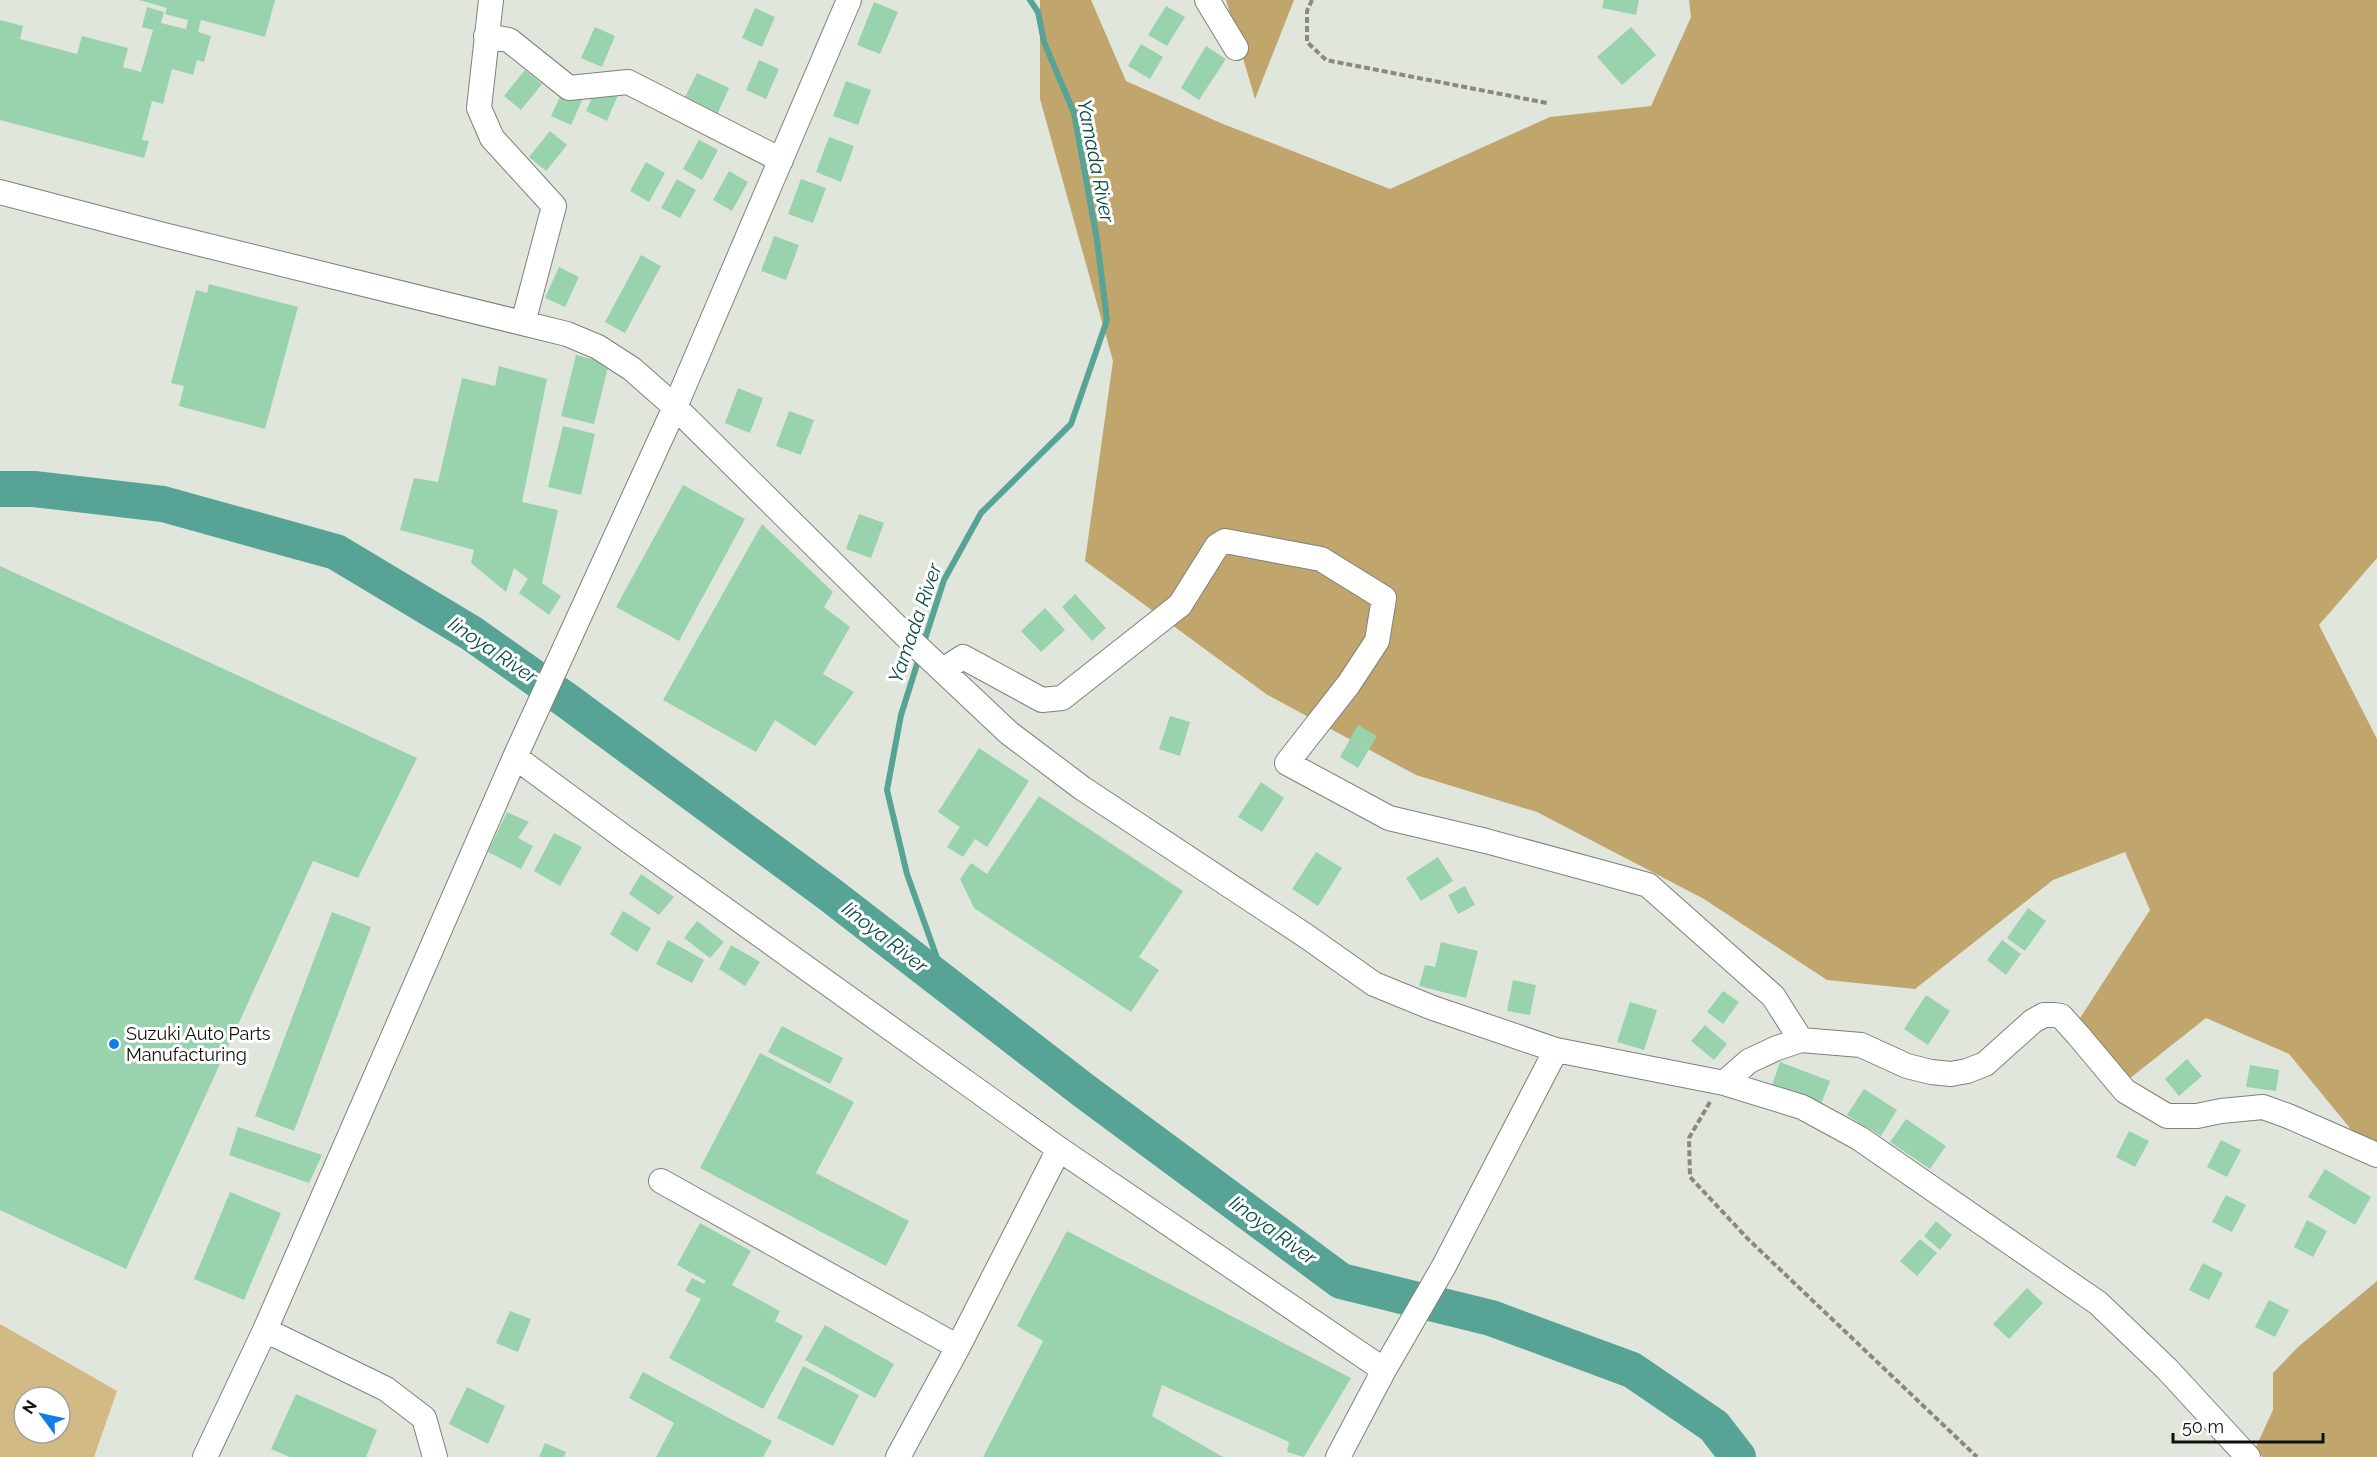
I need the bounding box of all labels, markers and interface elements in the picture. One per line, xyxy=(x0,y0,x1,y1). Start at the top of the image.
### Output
water label: Yamada River xyxy=(1072,97,1120,226)
water label: Yamada River xyxy=(883,559,947,686)
water label: Iinoya River xyxy=(444,612,543,689)
water label: Iinoya River xyxy=(837,896,933,979)
place label: Suzuki Auto Parts Manufacturing xyxy=(126,1023,271,1065)
marker: Suzuki Auto Parts Manufacturing xyxy=(107,1037,121,1051)
water label: Iinoya River xyxy=(1225,1190,1322,1270)
north arrow xyxy=(12,1385,72,1445)
text: N xyxy=(19,1397,41,1417)
scale bar xyxy=(2173,1406,2323,1444)
text: 50 m xyxy=(2182,1416,2224,1437)

